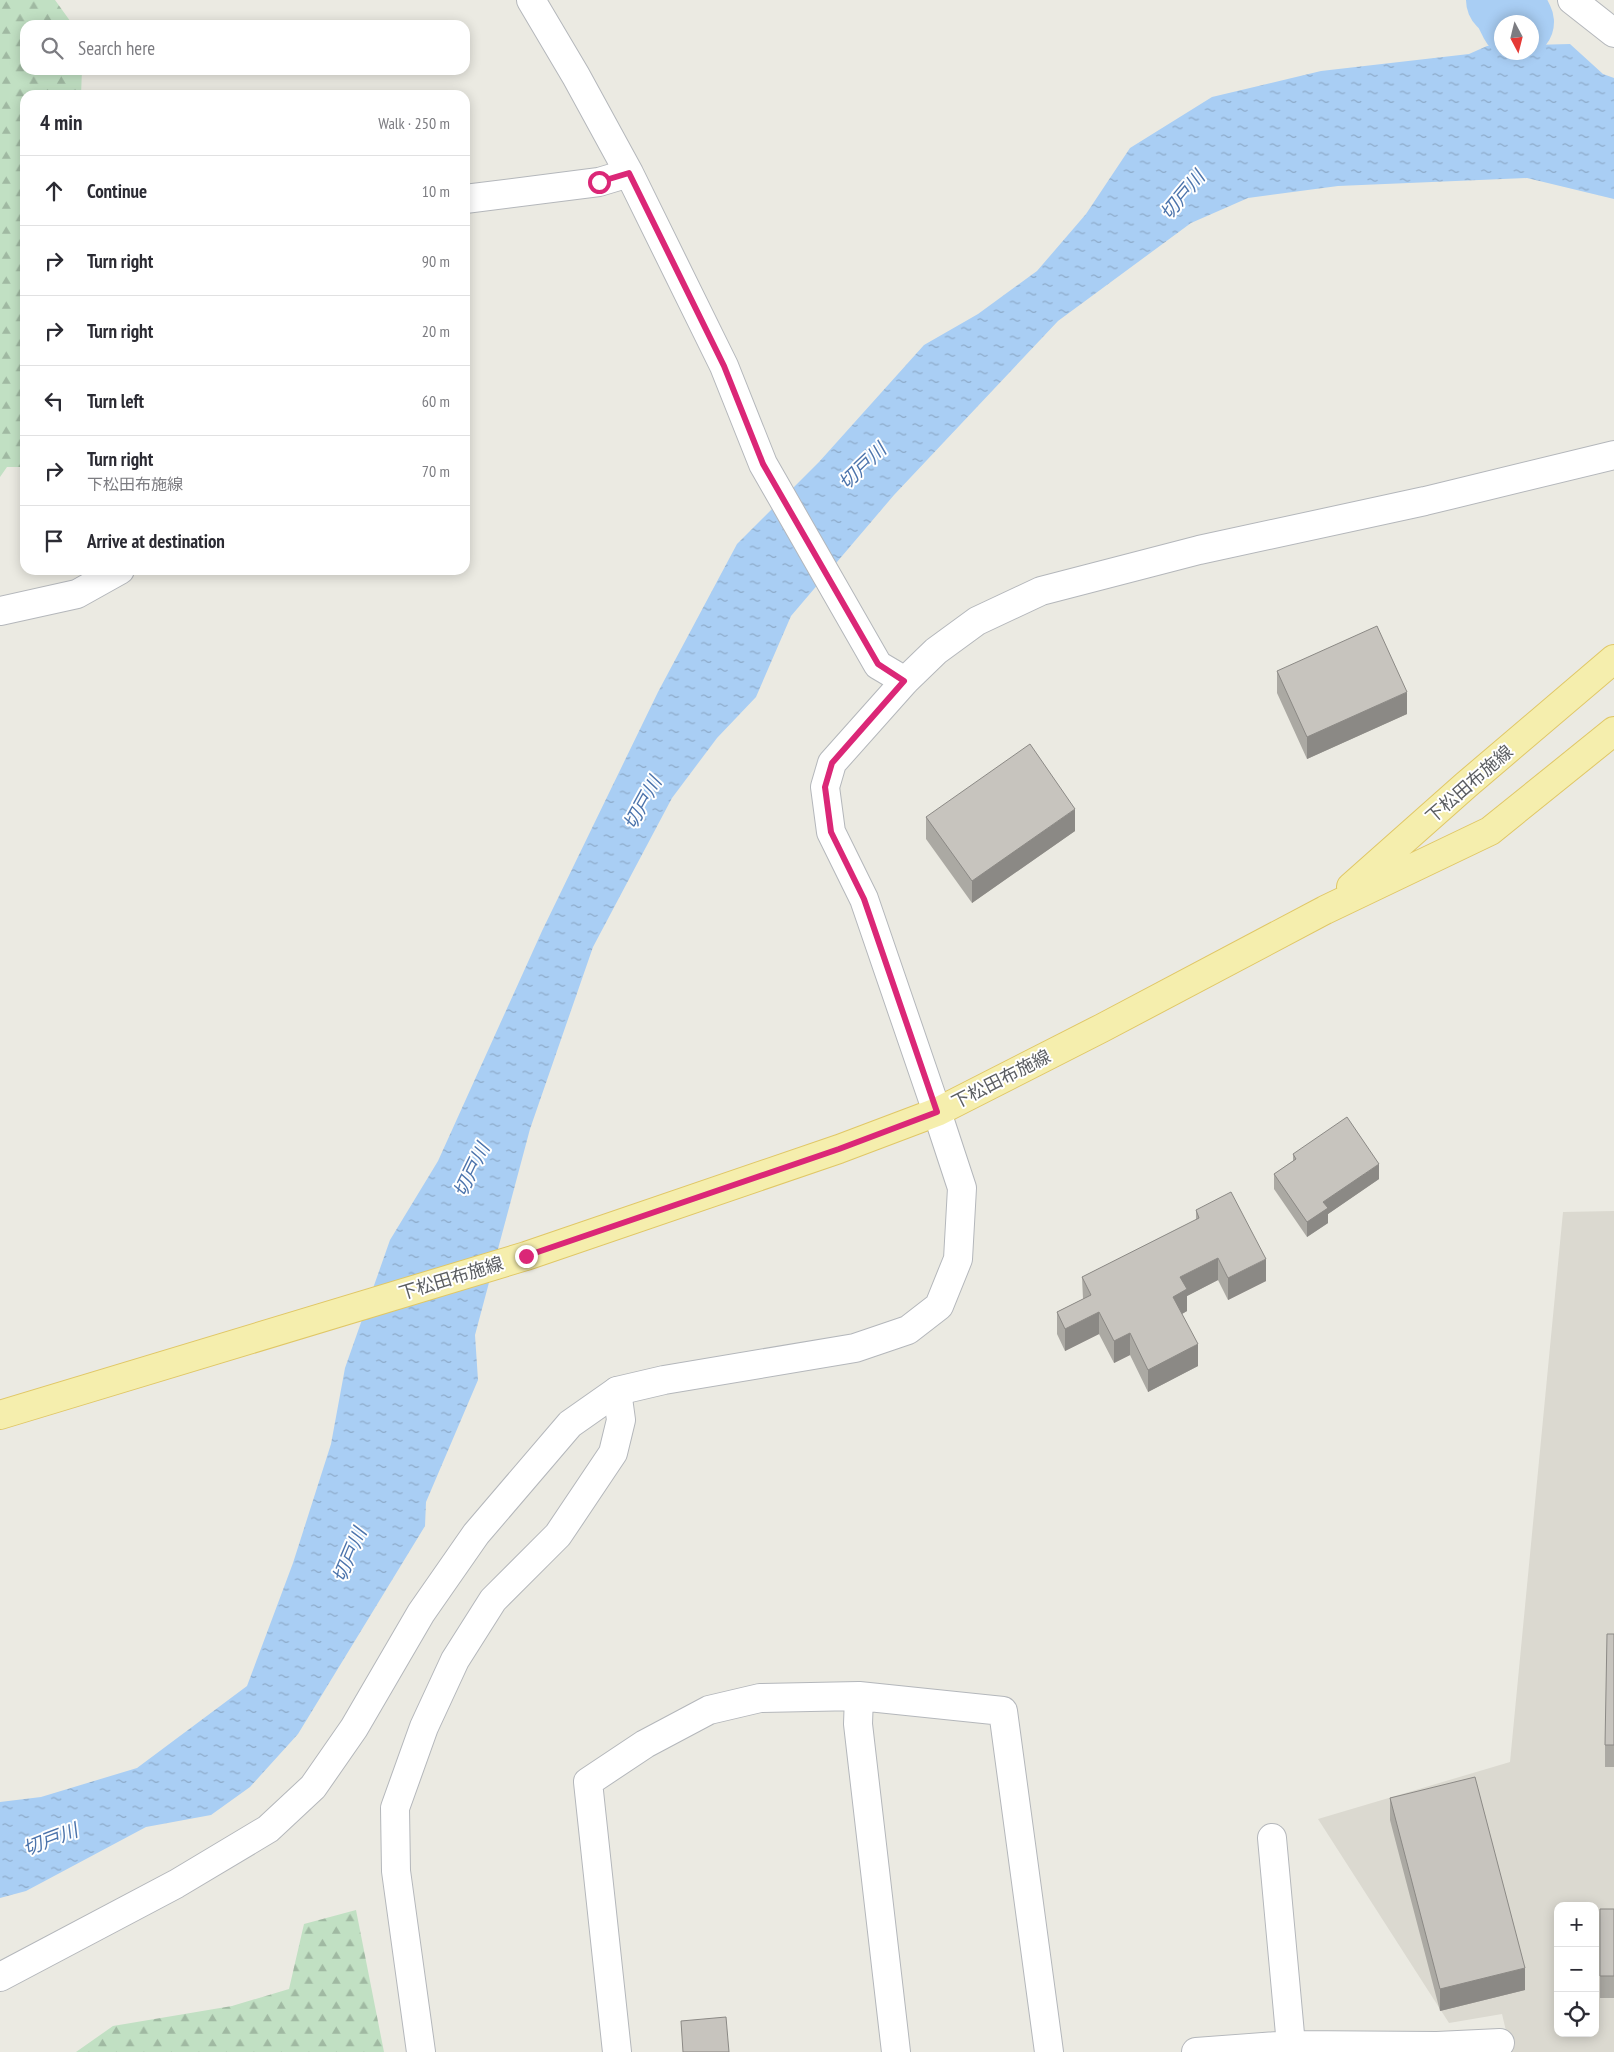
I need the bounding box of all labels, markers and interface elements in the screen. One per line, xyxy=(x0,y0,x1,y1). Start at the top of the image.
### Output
north arrow xyxy=(1494,15,1539,60)
search box xyxy=(20,20,470,75)
icon: search xyxy=(38,34,66,62)
text: Search here xyxy=(78,36,155,60)
text: 4 min xyxy=(40,109,82,136)
text: Walk · 250 m xyxy=(378,113,450,133)
water label: 切戸川 xyxy=(1154,164,1211,225)
route start xyxy=(588,171,611,194)
icon: ahead xyxy=(40,177,68,205)
text: Continue xyxy=(87,179,147,203)
text: 10 m xyxy=(422,181,450,201)
icon: right xyxy=(40,247,68,275)
text: Turn right xyxy=(87,249,153,273)
text: 90 m xyxy=(422,251,450,271)
icon: right xyxy=(40,317,68,345)
text: Turn right xyxy=(87,319,153,343)
text: 20 m xyxy=(422,321,450,341)
icon: left xyxy=(40,387,68,415)
text: Turn left xyxy=(87,389,144,413)
text: 60 m xyxy=(422,391,450,411)
water label: 切戸川 xyxy=(833,436,892,494)
text: Turn right xyxy=(87,447,153,471)
icon: right xyxy=(40,457,68,485)
text: 70 m xyxy=(422,461,450,481)
text: 下松田布施線 xyxy=(87,474,183,494)
icon: arrive xyxy=(40,527,68,555)
text: Arrive at destination xyxy=(87,529,225,553)
street label: 下松田布施線 xyxy=(1421,740,1517,828)
water label: 切戸川 xyxy=(618,771,667,834)
street label: 下松田布施線 xyxy=(948,1044,1054,1114)
water label: 切戸川 xyxy=(448,1137,495,1201)
route end xyxy=(515,1245,538,1268)
street label: 下松田布施線 xyxy=(396,1251,506,1305)
water label: 切戸川 xyxy=(327,1522,372,1586)
water label: 切戸川 xyxy=(19,1817,83,1860)
map controls xyxy=(1554,1902,1599,2037)
button: + xyxy=(1554,1902,1599,1947)
button: − xyxy=(1554,1947,1599,1992)
button: locate xyxy=(1554,1992,1599,2037)

